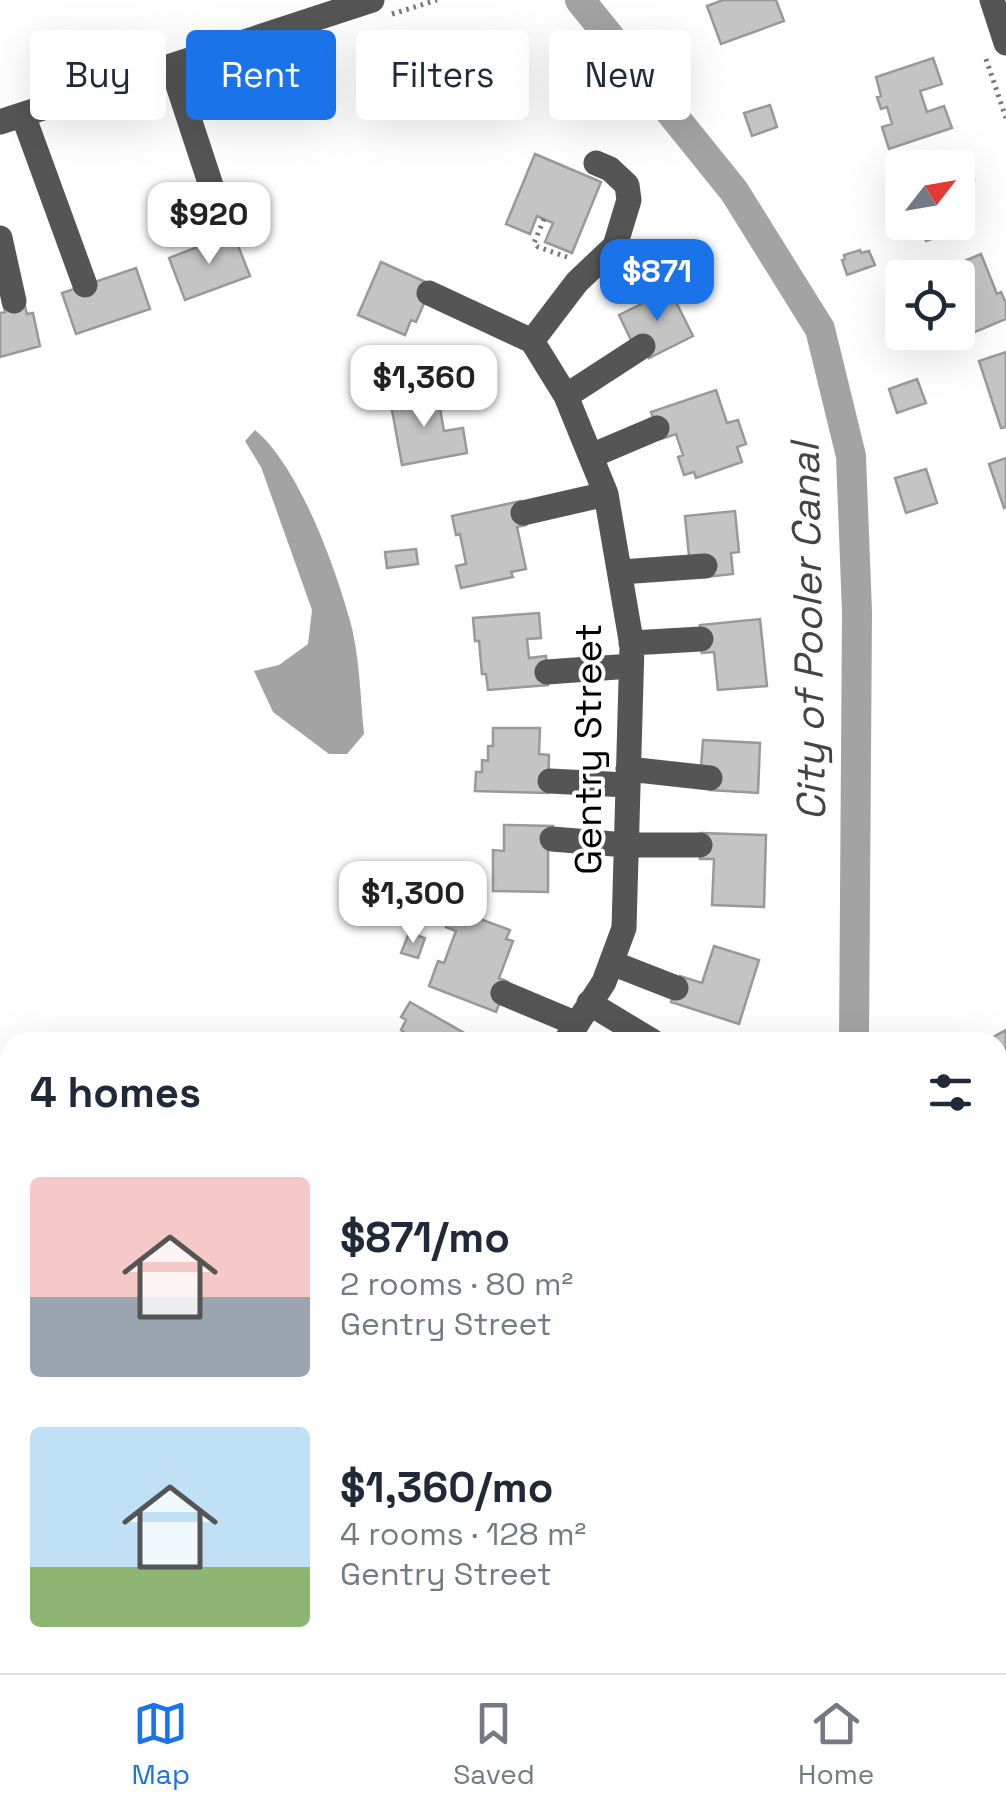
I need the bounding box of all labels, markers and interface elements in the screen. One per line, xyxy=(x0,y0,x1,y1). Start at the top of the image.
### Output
chip: Buy xyxy=(30,30,166,120)
chip: Rent xyxy=(186,30,336,120)
chip: Filters xyxy=(356,30,529,120)
chip: New xyxy=(549,30,691,120)
north arrow xyxy=(885,150,975,240)
map controls xyxy=(885,150,975,350)
pin: $920 xyxy=(150,182,268,267)
text: $920 xyxy=(170,194,248,234)
pin: $871 xyxy=(598,239,716,324)
text: $871 xyxy=(622,251,692,291)
button: locate xyxy=(885,260,975,350)
pin: $1,360 xyxy=(343,345,505,430)
text: $1,360 xyxy=(372,357,476,397)
water label: City of Pooler Canal xyxy=(780,438,837,822)
street label: Gentry Street xyxy=(564,623,612,875)
pin: $1,300 xyxy=(332,861,494,946)
text: $1,300 xyxy=(361,873,465,913)
icon: filters xyxy=(923,1065,978,1120)
text: 4 homes xyxy=(30,1066,201,1119)
text: $871/mo xyxy=(340,1211,510,1264)
icon: home xyxy=(110,1217,230,1337)
text: 2 rooms · 80 m² xyxy=(340,1264,573,1304)
text: Gentry Street xyxy=(340,1304,552,1344)
text: $1,360/mo xyxy=(340,1461,553,1514)
icon: home xyxy=(110,1467,230,1587)
text: 4 rooms · 128 m² xyxy=(340,1514,586,1554)
text: Gentry Street xyxy=(340,1554,552,1594)
tab: Map xyxy=(132,1696,190,1792)
tab: Saved xyxy=(453,1696,535,1792)
tab: Home xyxy=(798,1696,874,1792)

